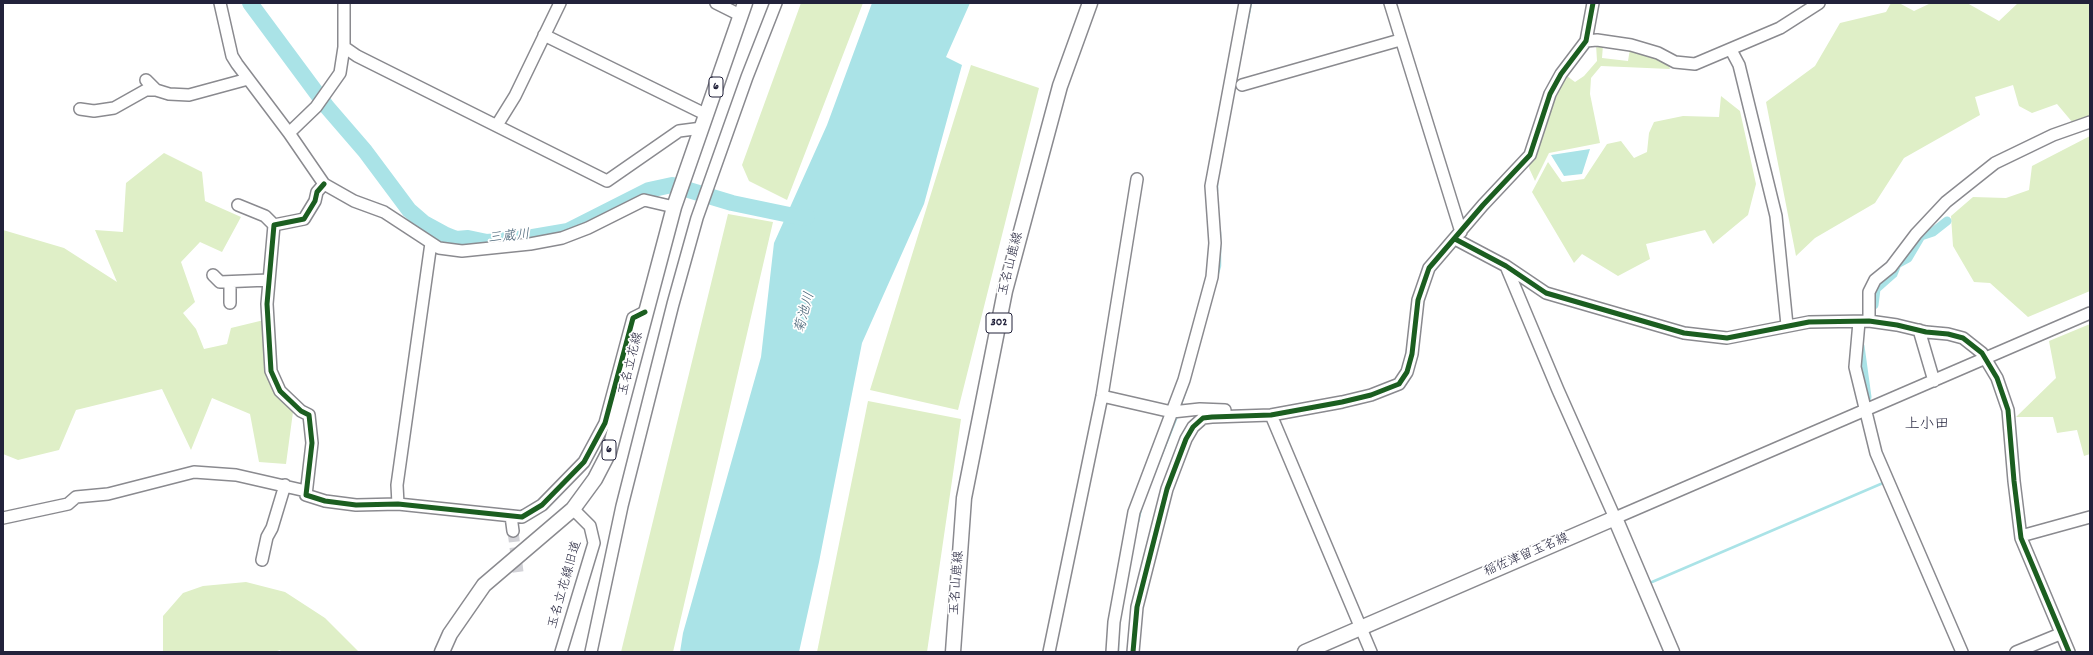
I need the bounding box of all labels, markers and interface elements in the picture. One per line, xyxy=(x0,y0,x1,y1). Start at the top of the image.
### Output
road number: 6 xyxy=(709,77,723,97)
water label: 三蔵川 xyxy=(487,227,531,249)
street label: 玉名山鹿線 xyxy=(997,231,1027,297)
water label: 菊池川 xyxy=(792,291,820,335)
road number: 302 xyxy=(986,313,1012,333)
street label: 玉名立花線 xyxy=(617,331,647,397)
district label: 上小田 xyxy=(1905,417,1949,435)
road number: 6 xyxy=(602,440,616,460)
street label: 稲佐津留玉名線 xyxy=(1482,531,1572,581)
street label: 玉名立花線旧道 xyxy=(546,539,586,631)
street label: 玉名山鹿線 xyxy=(948,550,968,616)

